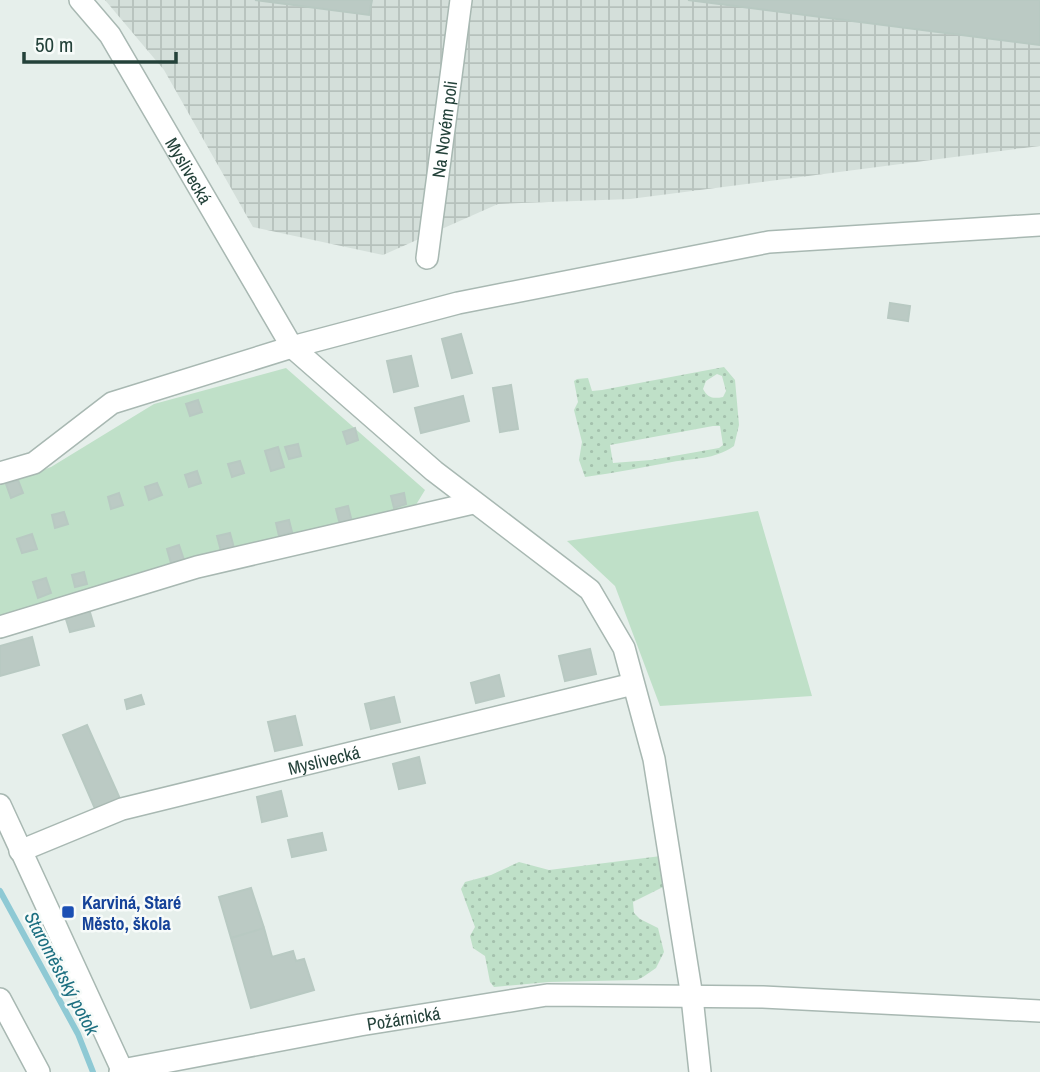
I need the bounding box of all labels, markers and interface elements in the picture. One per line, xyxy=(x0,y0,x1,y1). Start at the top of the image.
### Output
scale bar xyxy=(24,21,177,65)
text: 50 m xyxy=(35,30,73,59)
street label: Na Novém poli xyxy=(425,79,463,179)
street label: Myslivecká xyxy=(160,133,218,208)
street label: Myslivecká xyxy=(285,739,362,780)
place label: Karviná, Staré Město, škola xyxy=(82,890,181,936)
marker: Karviná, Staré Město, škola xyxy=(60,904,76,920)
water label: Staroměstský potok xyxy=(18,906,106,1041)
street label: Požárnická xyxy=(365,1000,442,1036)

